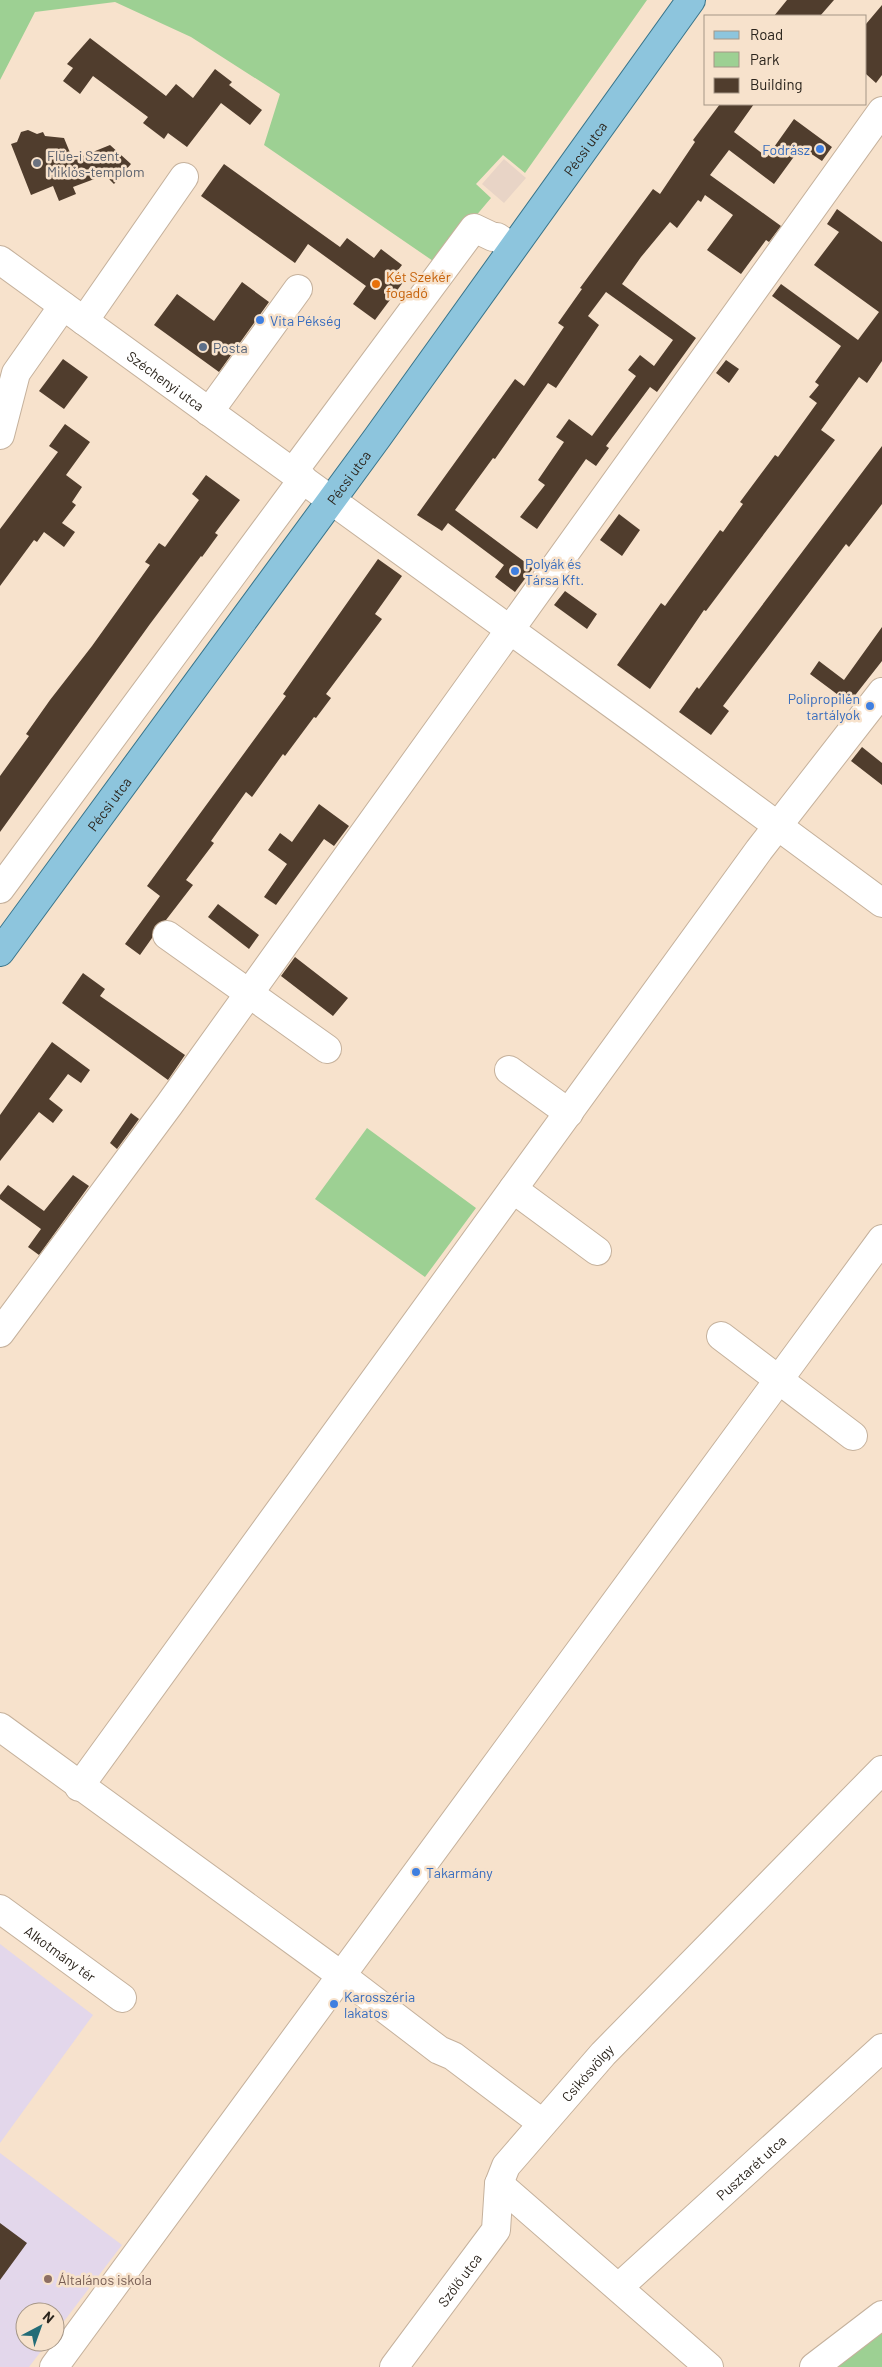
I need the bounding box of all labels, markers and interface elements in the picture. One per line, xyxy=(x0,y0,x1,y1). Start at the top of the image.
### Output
legend xyxy=(704,15,867,105)
text: Road xyxy=(750,25,783,43)
text: Park xyxy=(750,50,780,68)
text: Building xyxy=(750,75,803,93)
street label: Pécsi utca xyxy=(560,118,610,179)
place label: Fodrász xyxy=(762,141,810,158)
marker: Fodrász xyxy=(814,143,826,155)
place label: Flüe-i Szent Miklós-templom xyxy=(47,147,145,180)
marker: Flüe-i Szent Miklós-templom xyxy=(31,157,43,169)
place label: Két Szekér fogadó xyxy=(386,268,451,301)
marker: Két Szekér fogadó xyxy=(370,278,382,290)
place label: Vita Pékség xyxy=(270,312,341,329)
marker: Vita Pékség xyxy=(254,314,266,326)
place label: Posta xyxy=(213,339,248,356)
marker: Posta xyxy=(197,341,209,353)
street label: Széchenyi utca xyxy=(124,347,208,414)
street label: Pécsi utca xyxy=(323,447,374,507)
place label: Polyák és Társa Kft. xyxy=(525,555,584,588)
marker: Polyák és Társa Kft. xyxy=(509,565,521,577)
place label: Polipropilén tartályok xyxy=(788,690,860,723)
marker: Polipropilén tartályok xyxy=(864,700,876,712)
street label: Pécsi utca xyxy=(83,773,134,834)
place label: Takarmány xyxy=(426,1864,493,1881)
marker: Takarmány xyxy=(410,1866,422,1878)
street label: Alkotmány tér xyxy=(22,1922,100,1985)
place label: Karosszéria lakatos xyxy=(344,1988,415,2021)
marker: Karosszéria lakatos xyxy=(328,1998,340,2010)
street label: Csikósvölgy xyxy=(558,2040,617,2105)
street label: Pusztarét utca xyxy=(712,2131,789,2203)
street label: Szőlő utca xyxy=(434,2249,485,2310)
place label: Általános iskola xyxy=(58,2271,152,2288)
marker: Általános iskola xyxy=(42,2273,54,2285)
north arrow xyxy=(15,2302,65,2352)
text: N xyxy=(40,2307,58,2326)

